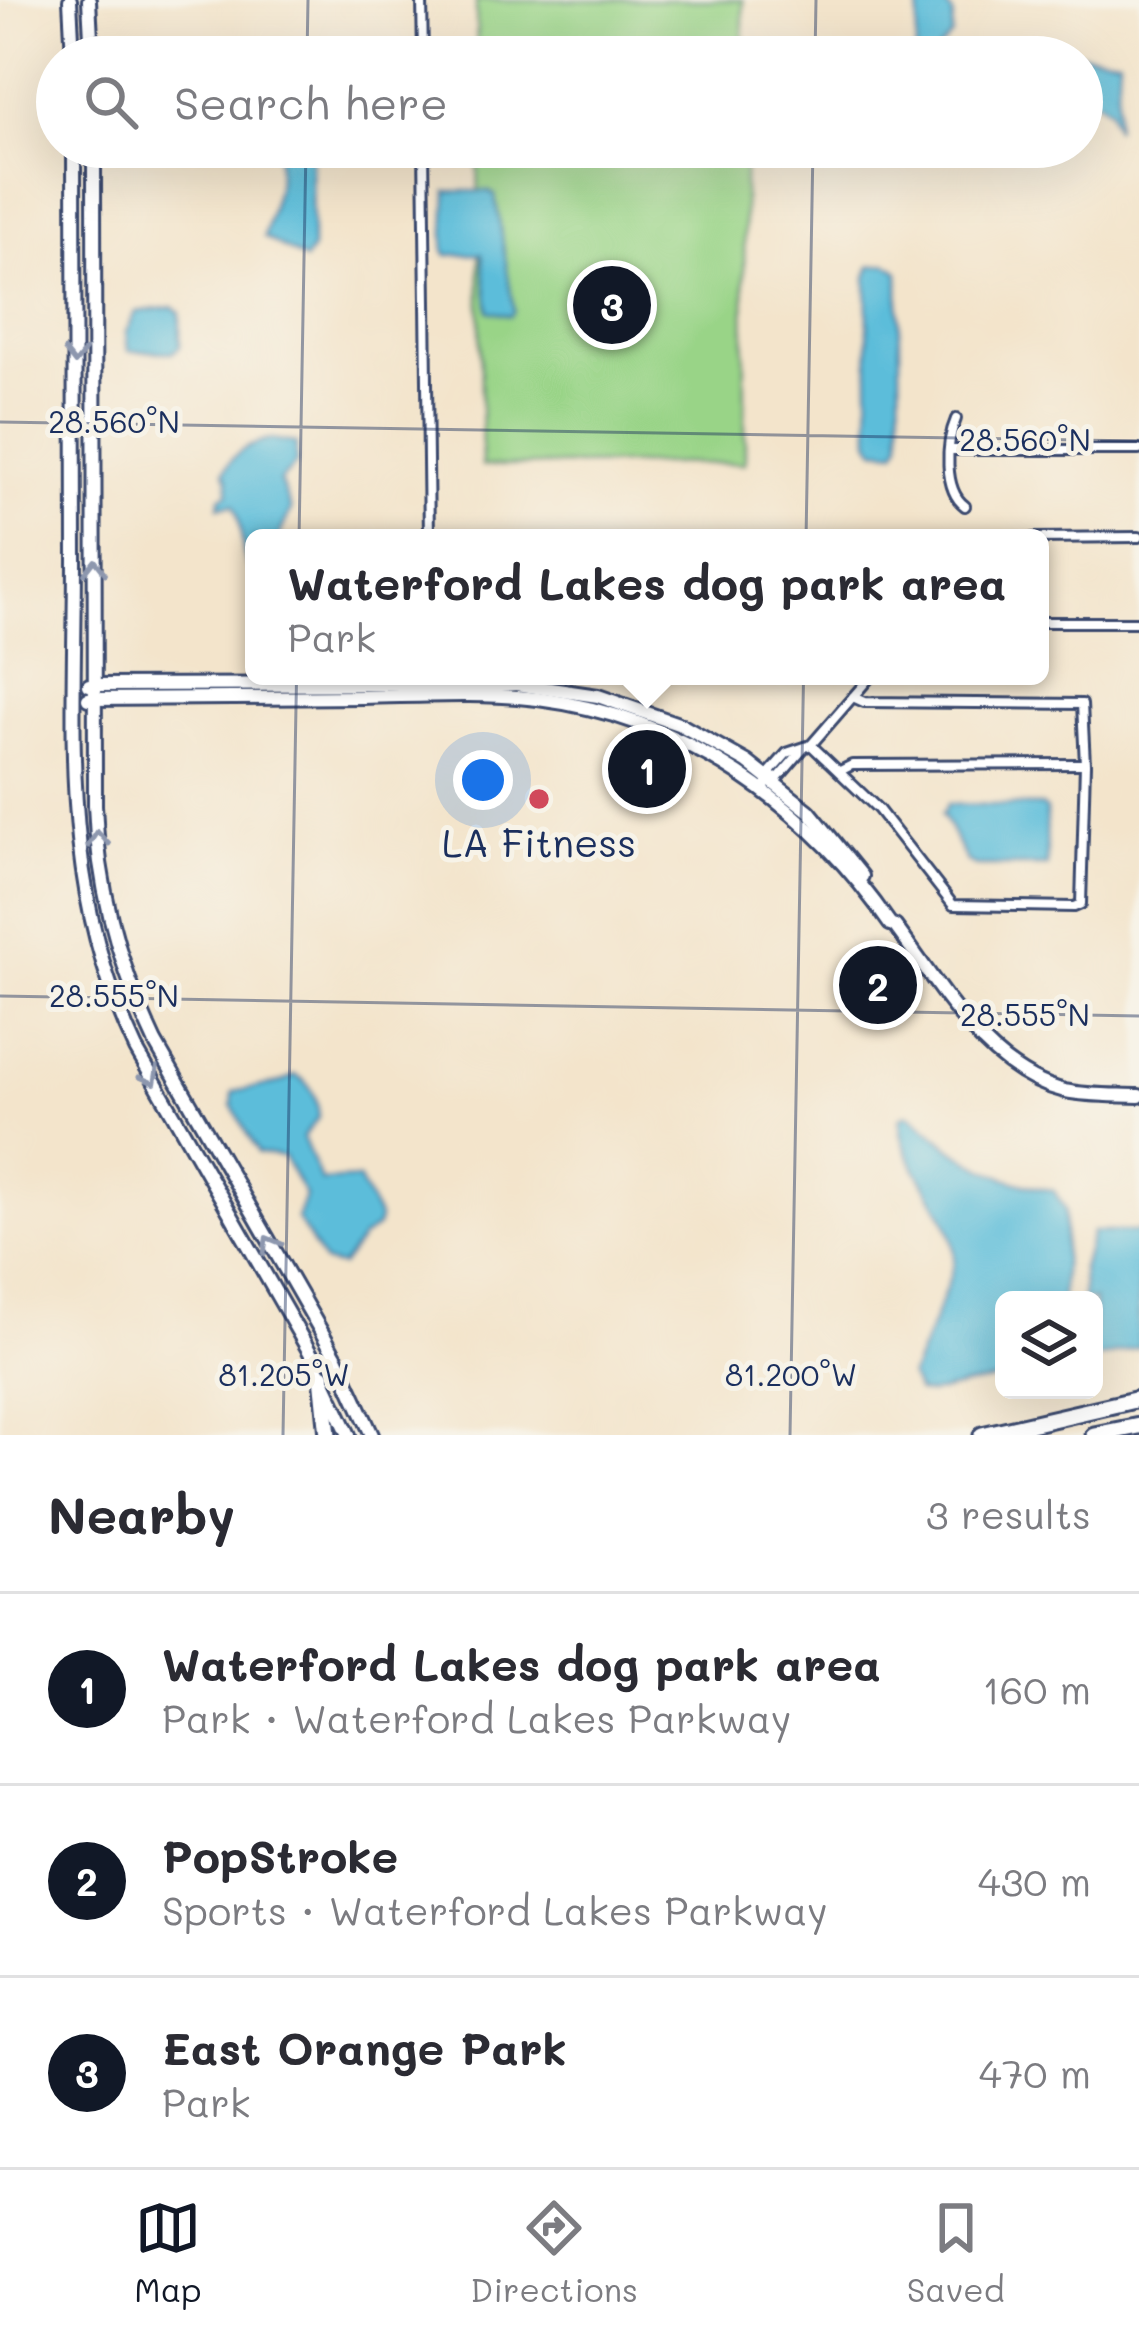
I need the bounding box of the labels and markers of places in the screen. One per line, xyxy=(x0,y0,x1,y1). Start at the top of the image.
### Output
pin: 3 xyxy=(573,260,651,350)
pin: 1 xyxy=(608,724,686,814)
marker: LA Fitness xyxy=(526,786,552,812)
place label: LA Fitness xyxy=(442,816,636,867)
pin: 2 xyxy=(839,940,917,1030)

